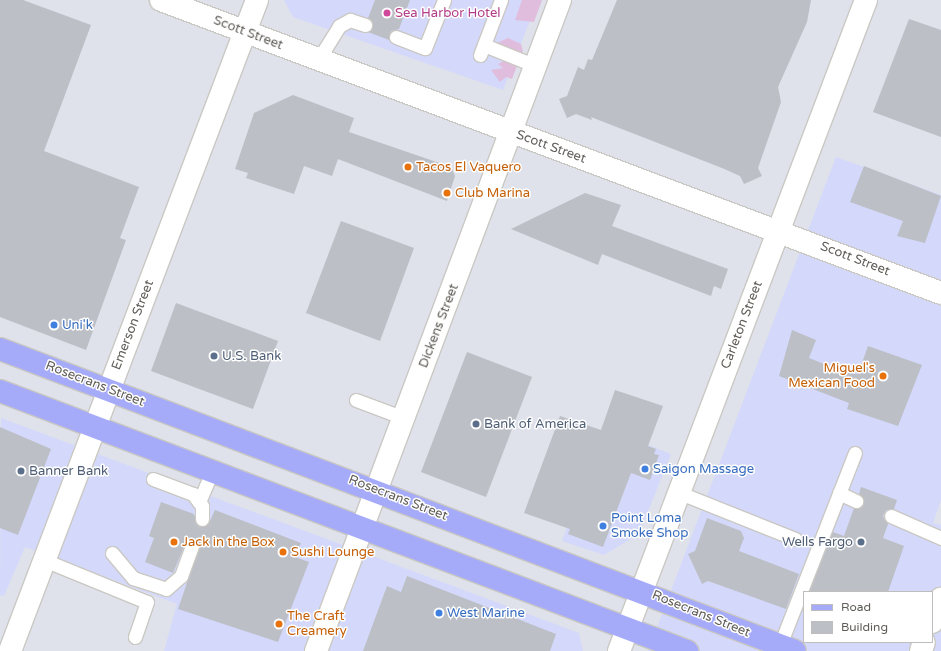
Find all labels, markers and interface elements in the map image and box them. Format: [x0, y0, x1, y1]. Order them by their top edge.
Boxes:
place label: Sea Harbor Hotel [395, 5, 501, 21]
marker: Sea Harbor Hotel [382, 8, 392, 18]
street label: Scott Street [211, 13, 285, 53]
street label: Scott Street [514, 127, 588, 167]
place label: Tacos El Vaquero [416, 159, 521, 175]
marker: Tacos El Vaquero [403, 162, 413, 172]
place label: Club Marina [455, 185, 530, 201]
marker: Club Marina [442, 188, 452, 198]
street label: Scott Street [818, 239, 892, 279]
street label: Emerson Street [109, 278, 157, 372]
street label: Carleton Street [718, 279, 766, 371]
street label: Dickens Street [416, 282, 462, 370]
place label: Uni'k [62, 317, 93, 333]
marker: Uni'k [49, 320, 59, 330]
place label: U.S. Bank [222, 348, 281, 364]
marker: U.S. Bank [209, 351, 219, 361]
street label: Rosecrans Street [43, 358, 147, 410]
place label: Miguel's Mexican Food [788, 361, 875, 392]
marker: Miguel's Mexican Food [878, 371, 888, 381]
place label: Bank of America [484, 416, 586, 432]
marker: Bank of America [471, 419, 481, 429]
place label: Saigon Massage [653, 461, 754, 477]
place label: Banner Bank [29, 463, 108, 479]
marker: Saigon Massage [640, 464, 650, 474]
marker: Banner Bank [16, 466, 26, 476]
street label: Rosecrans Street [346, 472, 450, 524]
place label: Point Loma Smoke Shop [611, 511, 688, 542]
marker: Point Loma Smoke Shop [598, 521, 608, 531]
place label: Jack in the Box [182, 534, 275, 550]
place label: Wells Fargo [782, 534, 853, 550]
marker: Jack in the Box [169, 537, 179, 547]
marker: Wells Fargo [856, 537, 866, 547]
place label: Sushi Lounge [291, 544, 374, 560]
marker: Sushi Lounge [278, 547, 288, 557]
street label: Rosecrans Street [650, 587, 752, 641]
legend [803, 591, 933, 643]
text: Road [841, 600, 871, 614]
place label: West Marine [447, 605, 525, 621]
marker: West Marine [434, 608, 444, 618]
place label: The Craft Creamery [287, 609, 347, 640]
marker: The Craft Creamery [274, 619, 284, 629]
text: Building [841, 620, 888, 634]

